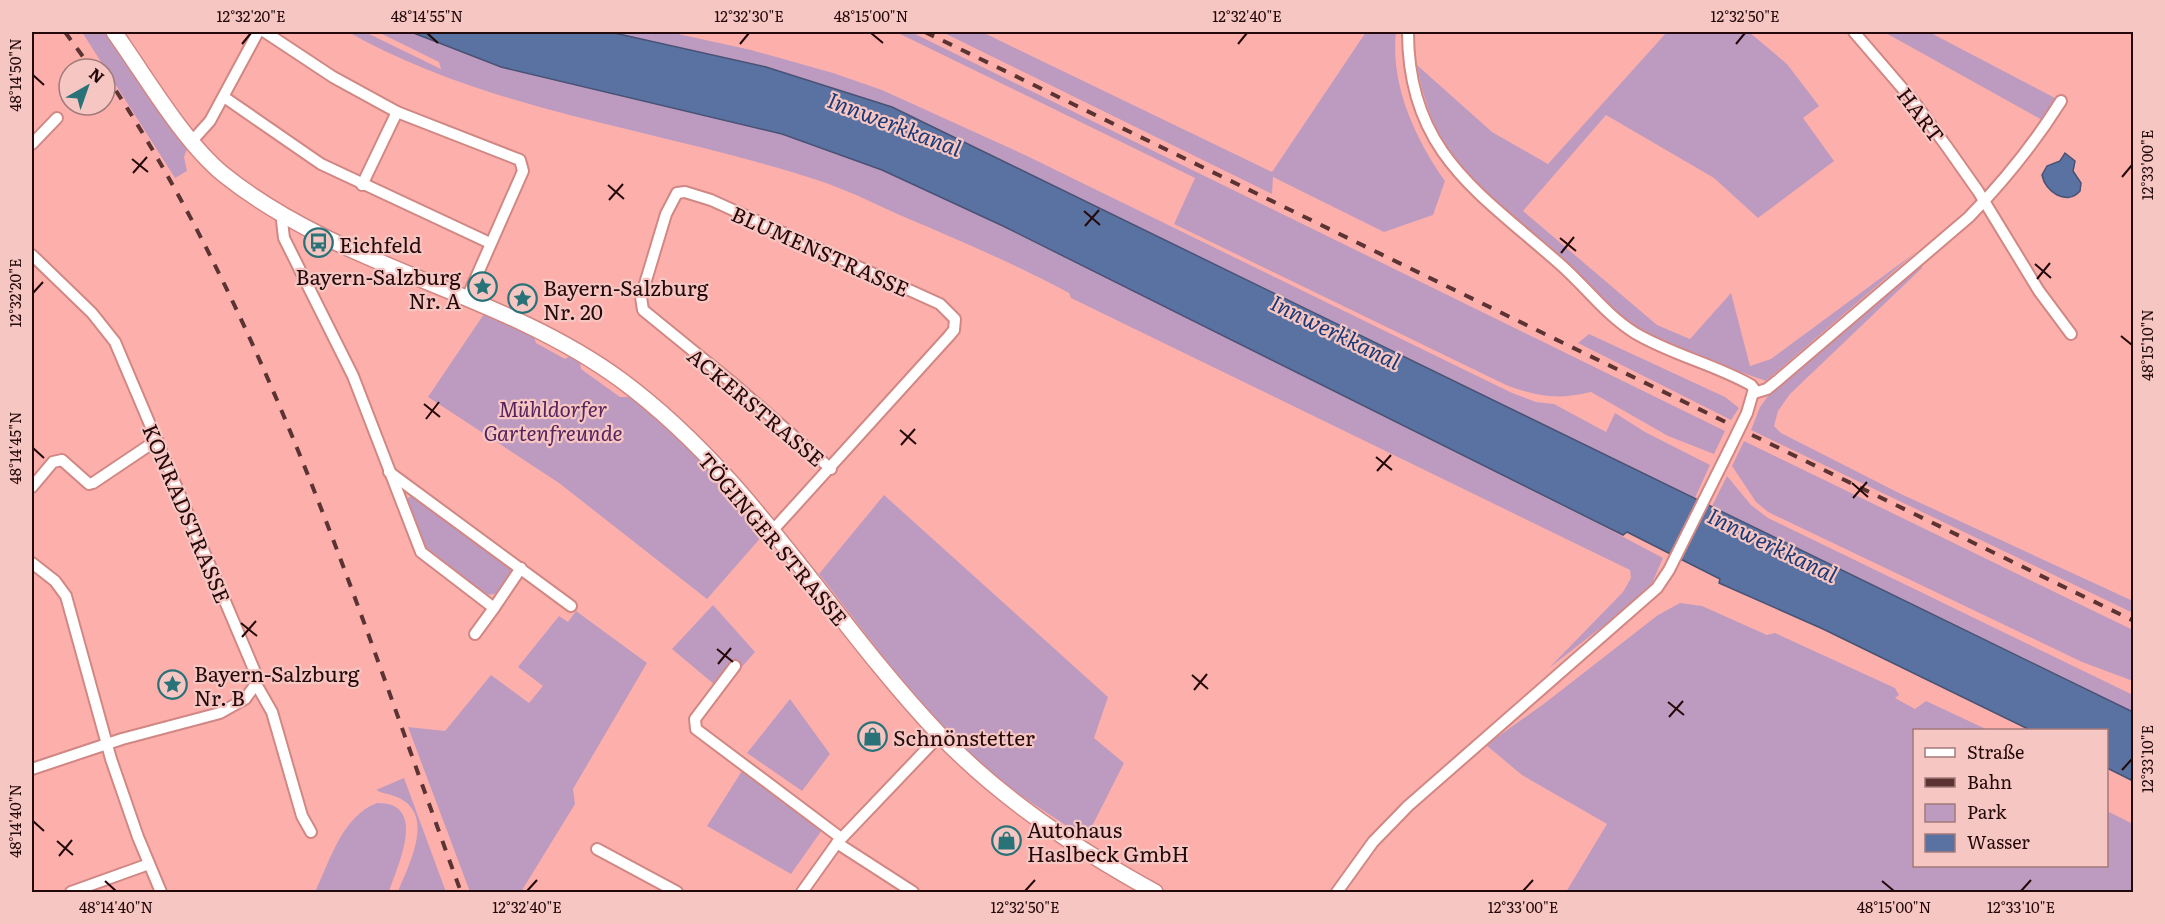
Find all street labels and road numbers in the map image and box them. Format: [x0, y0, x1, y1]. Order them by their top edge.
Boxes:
street label: HART [1891, 80, 1953, 148]
street label: BLUMENSTRASSE [727, 197, 915, 303]
street label: ACKERSTRASSE [682, 339, 832, 473]
street label: KONRADSTRASSE [136, 419, 240, 607]
street label: TÖGINGER STRASSE [692, 444, 856, 632]

